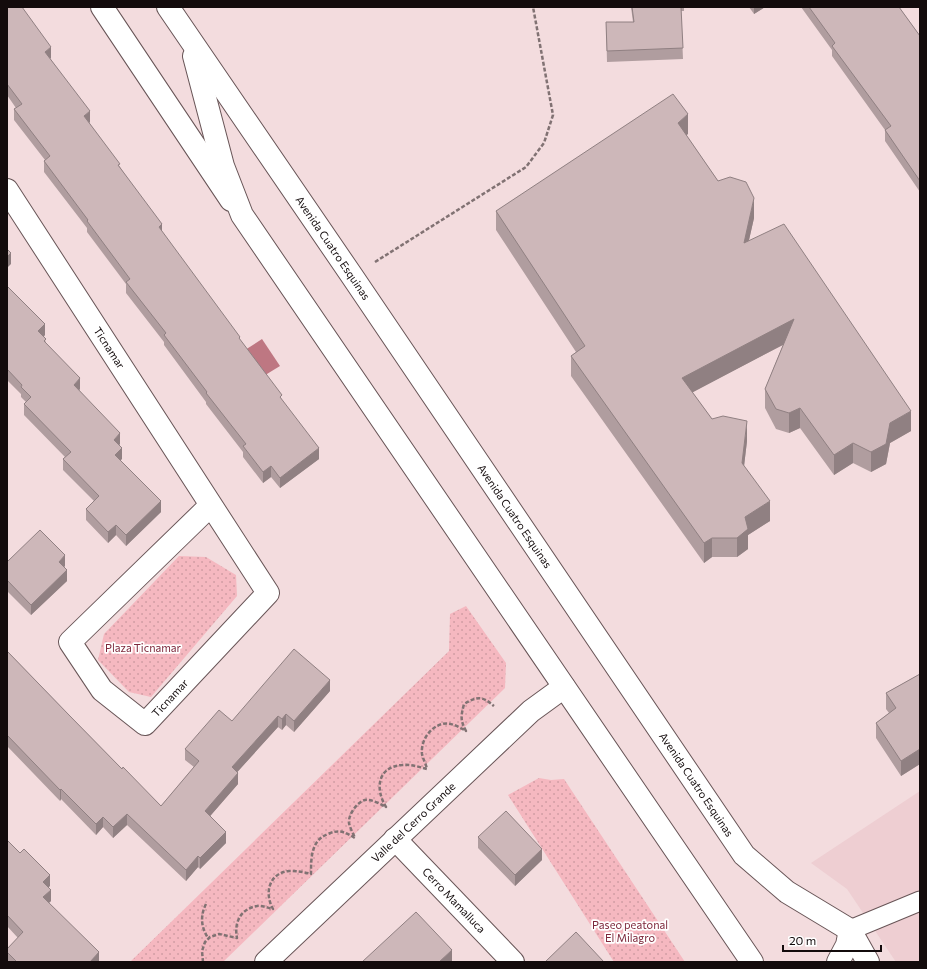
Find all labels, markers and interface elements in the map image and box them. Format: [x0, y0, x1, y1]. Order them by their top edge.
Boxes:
street label: Avenida Cuatro Esquinas [293, 193, 373, 302]
street label: Ticnamar [91, 324, 128, 371]
street label: Avenida Cuatro Esquinas [475, 461, 555, 570]
park label: Plaza Ticnamar [105, 641, 182, 654]
street label: Ticnamar [149, 676, 191, 719]
street label: Avenida Cuatro Esquinas [657, 730, 736, 839]
street label: Valle del Cerro Grande [368, 779, 458, 865]
street label: Cerro Mamalluca [420, 865, 488, 935]
park label: Paseo peatonal El Milagro [592, 918, 668, 944]
scale bar [783, 927, 881, 953]
text: 20 m [789, 933, 816, 947]

